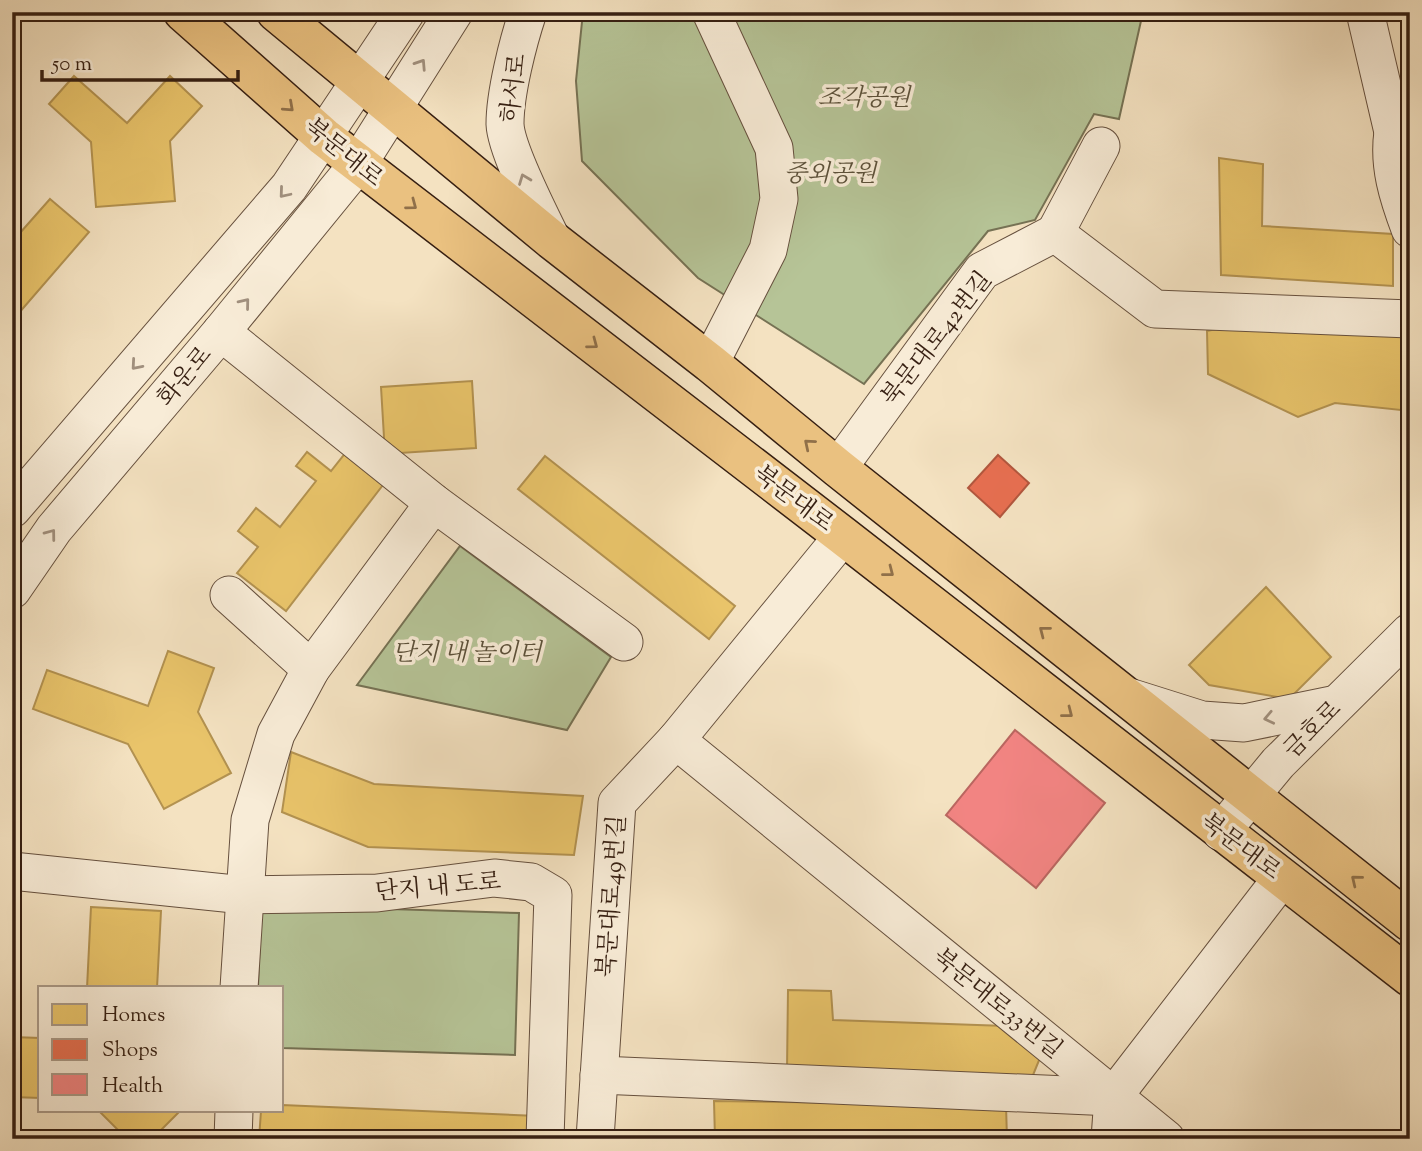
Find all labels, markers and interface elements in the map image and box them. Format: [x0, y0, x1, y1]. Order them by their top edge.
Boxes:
scale bar [42, 38, 238, 82]
text: 50 m [51, 50, 92, 80]
street label: 하서로 [494, 52, 536, 125]
one-way arrow [412, 59, 425, 72]
park label: 조각공원 [818, 82, 912, 116]
one-way arrow [281, 98, 294, 111]
street label: 북문대로 [296, 111, 389, 196]
park label: 중외공원 [784, 158, 878, 192]
one-way arrow [518, 173, 532, 185]
one-way arrow [280, 184, 292, 197]
one-way arrow [405, 197, 417, 210]
street label: 북문대로42번길 [874, 265, 1001, 414]
one-way arrow [236, 299, 249, 311]
one-way arrow [585, 335, 597, 348]
street label: 화운로 [150, 340, 221, 415]
one-way arrow [132, 357, 144, 370]
one-way arrow [804, 440, 817, 452]
street label: 북문대로 [746, 458, 840, 541]
one-way arrow [42, 529, 55, 541]
one-way arrow [882, 564, 894, 577]
one-way arrow [1039, 627, 1052, 640]
park label: 단지 내 놀이터 [392, 637, 543, 671]
street label: 금호로 [1277, 694, 1350, 767]
one-way arrow [1061, 704, 1073, 717]
one-way arrow [1263, 710, 1275, 725]
street label: 북문대로 [1193, 806, 1287, 889]
street label: 북문대로49번길 [590, 814, 636, 978]
street label: 단지 내 도로 [374, 866, 502, 910]
one-way arrow [1352, 875, 1364, 888]
street label: 북문대로33번길 [924, 941, 1069, 1068]
legend [38, 986, 284, 1112]
text: Homes [102, 1001, 165, 1031]
text: Shops [102, 1036, 158, 1066]
text: Health [102, 1072, 163, 1102]

